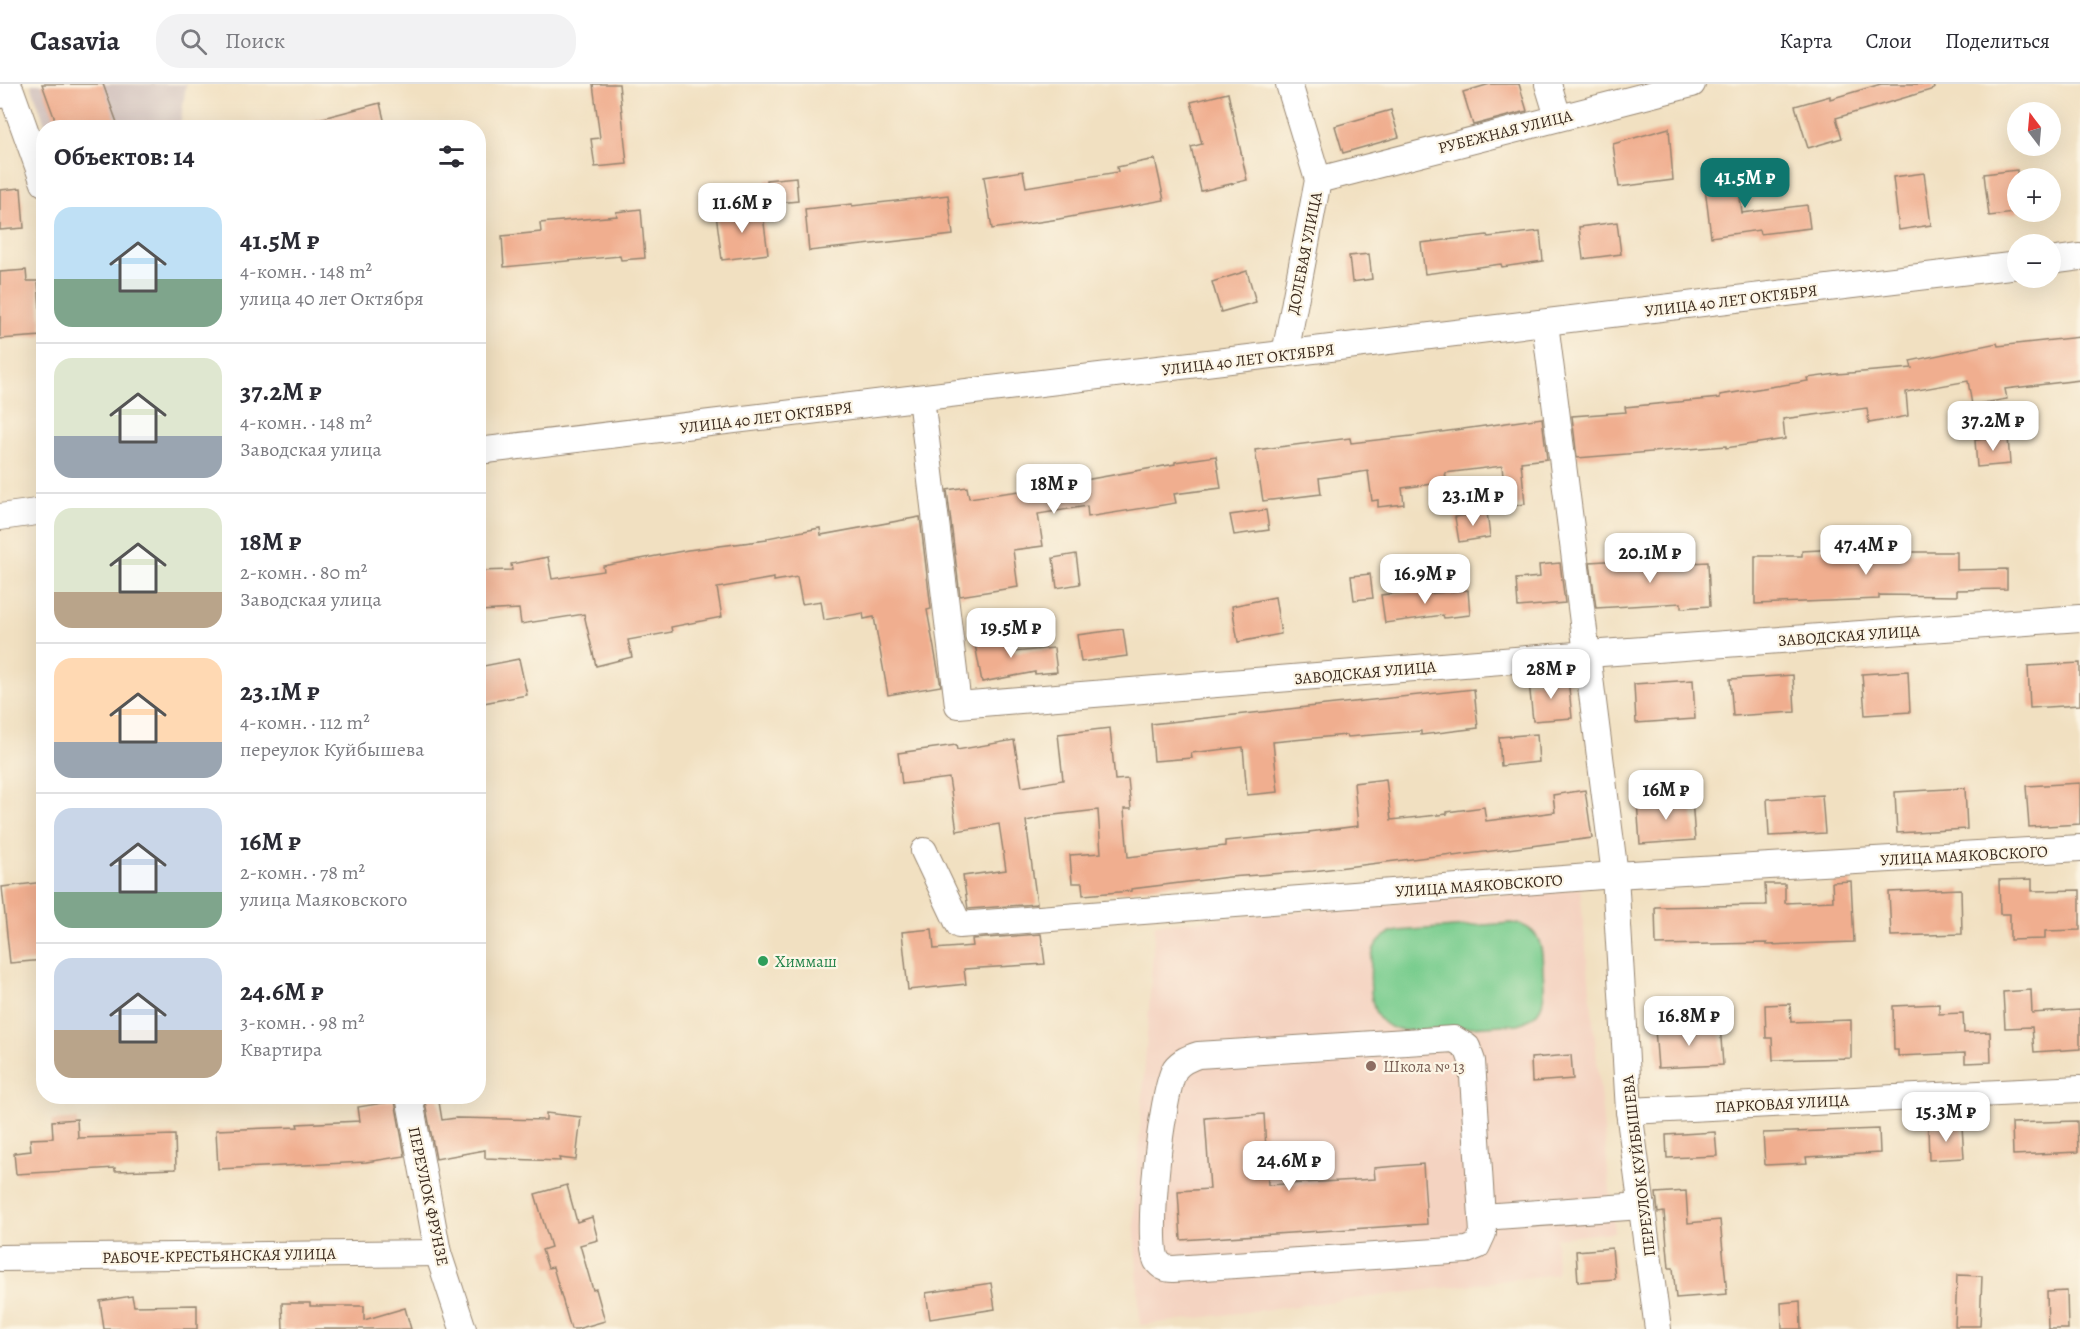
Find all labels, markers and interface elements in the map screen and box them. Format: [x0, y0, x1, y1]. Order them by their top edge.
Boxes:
search box [156, 14, 576, 68]
text: Casavia [30, 22, 120, 60]
icon: search [177, 25, 210, 58]
text: Поиск [225, 26, 285, 56]
text: Карта [1779, 27, 1832, 55]
text: Слои [1865, 27, 1912, 55]
text: Поделиться [1945, 27, 2050, 55]
north arrow [2007, 102, 2061, 156]
map controls [2007, 102, 2061, 288]
street label: РУБЕЖНАЯ УЛИЦА [1436, 104, 1575, 159]
text: Объектов: 14 [54, 139, 195, 174]
icon: filters [435, 140, 468, 173]
pin: 41.5M ₽ [1690, 158, 1800, 209]
text: 41.5M ₽ [1714, 164, 1776, 191]
button: + [2007, 168, 2061, 222]
pin: 11.6M ₽ [687, 183, 797, 234]
text: 11.6M ₽ [712, 189, 772, 216]
street label: ДОЛЕВАЯ УЛИЦА [1282, 189, 1328, 316]
text: 41.5M ₽ [240, 223, 319, 258]
icon: home [102, 231, 174, 303]
button: − [2007, 234, 2061, 288]
text: 4-комн. · 148 m² [240, 258, 372, 285]
street label: УЛИЦА 40 ЛЕТ ОКТЯБРЯ [1644, 279, 1819, 322]
text: улица 40 лет Октября [240, 285, 424, 312]
street label: УЛИЦА 40 ЛЕТ ОКТЯБРЯ [1161, 338, 1336, 381]
text: 37.2M ₽ [240, 374, 322, 409]
icon: home [102, 382, 174, 454]
street label: УЛИЦА 40 ЛЕТ ОКТЯБРЯ [679, 396, 854, 439]
pin: 37.2M ₽ [1938, 401, 2048, 452]
text: 37.2M ₽ [1962, 407, 2024, 434]
text: 4-комн. · 148 m² [240, 409, 372, 436]
text: Заводская улица [240, 436, 382, 463]
pin: 18M ₽ [1012, 464, 1096, 515]
text: 18M ₽ [1030, 470, 1078, 497]
pin: 23.1M ₽ [1418, 476, 1528, 527]
text: 23.1M ₽ [1442, 482, 1504, 509]
text: 18M ₽ [240, 524, 301, 559]
pin: 47.4M ₽ [1811, 525, 1921, 576]
text: 47.4M ₽ [1834, 531, 1898, 558]
icon: home [102, 532, 174, 604]
pin: 20.1M ₽ [1595, 533, 1705, 584]
text: 20.1M ₽ [1619, 539, 1681, 566]
pin: 16.9M ₽ [1370, 554, 1480, 605]
text: 2-комн. · 80 m² [240, 559, 367, 586]
text: 16.9M ₽ [1394, 560, 1456, 587]
text: Заводская улица [240, 586, 382, 613]
pin: 19.5M ₽ [956, 608, 1066, 659]
text: 19.5M ₽ [981, 614, 1041, 641]
street label: ЗАВОДСКАЯ УЛИЦА [1777, 620, 1921, 652]
pin: 28M ₽ [1509, 649, 1593, 700]
text: 28M ₽ [1526, 655, 1576, 682]
street label: ЗАВОДСКАЯ УЛИЦА [1293, 656, 1438, 690]
text: 23.1M ₽ [240, 674, 320, 709]
icon: home [102, 682, 174, 754]
text: 4-комн. · 112 m² [240, 709, 370, 736]
text: переулок Куйбышева [240, 736, 425, 763]
pin: 16M ₽ [1624, 770, 1708, 821]
text: 16M ₽ [1643, 776, 1689, 803]
text: 16M ₽ [240, 824, 301, 859]
icon: home [102, 832, 174, 904]
street label: УЛИЦА МАЯКОВСКОГО [1880, 841, 2048, 871]
text: 2-комн. · 78 m² [240, 859, 365, 886]
street label: УЛИЦА МАЯКОВСКОГО [1395, 869, 1563, 903]
text: улица Маяковского [240, 886, 407, 913]
place label: Химмаш [775, 951, 837, 973]
marker: Химмаш [756, 954, 770, 968]
text: 24.6M ₽ [240, 974, 324, 1009]
icon: home [102, 982, 174, 1054]
pin: 16.8M ₽ [1634, 996, 1744, 1047]
text: 16.8M ₽ [1658, 1002, 1720, 1029]
text: 3-комн. · 98 m² [240, 1009, 365, 1036]
text: Квартира [240, 1036, 322, 1063]
place label: Школа № 13 [1383, 1056, 1465, 1078]
marker: Школа № 13 [1364, 1059, 1378, 1073]
street label: ПЕРЕУЛОК КУЙБЫШЕВА [1617, 1073, 1661, 1258]
street label: ПАРКОВАЯ УЛИЦА [1715, 1089, 1850, 1118]
pin: 15.3M ₽ [1891, 1092, 2001, 1143]
text: 15.3M ₽ [1916, 1098, 1976, 1125]
street label: ПЕРЕУЛОК ФРУНЗЕ [403, 1125, 454, 1268]
pin: 24.6M ₽ [1234, 1141, 1344, 1192]
text: 24.6M ₽ [1257, 1147, 1321, 1174]
street label: РАБОЧЕ-КРЕСТЬЯНСКАЯ УЛИЦА [102, 1243, 337, 1269]

